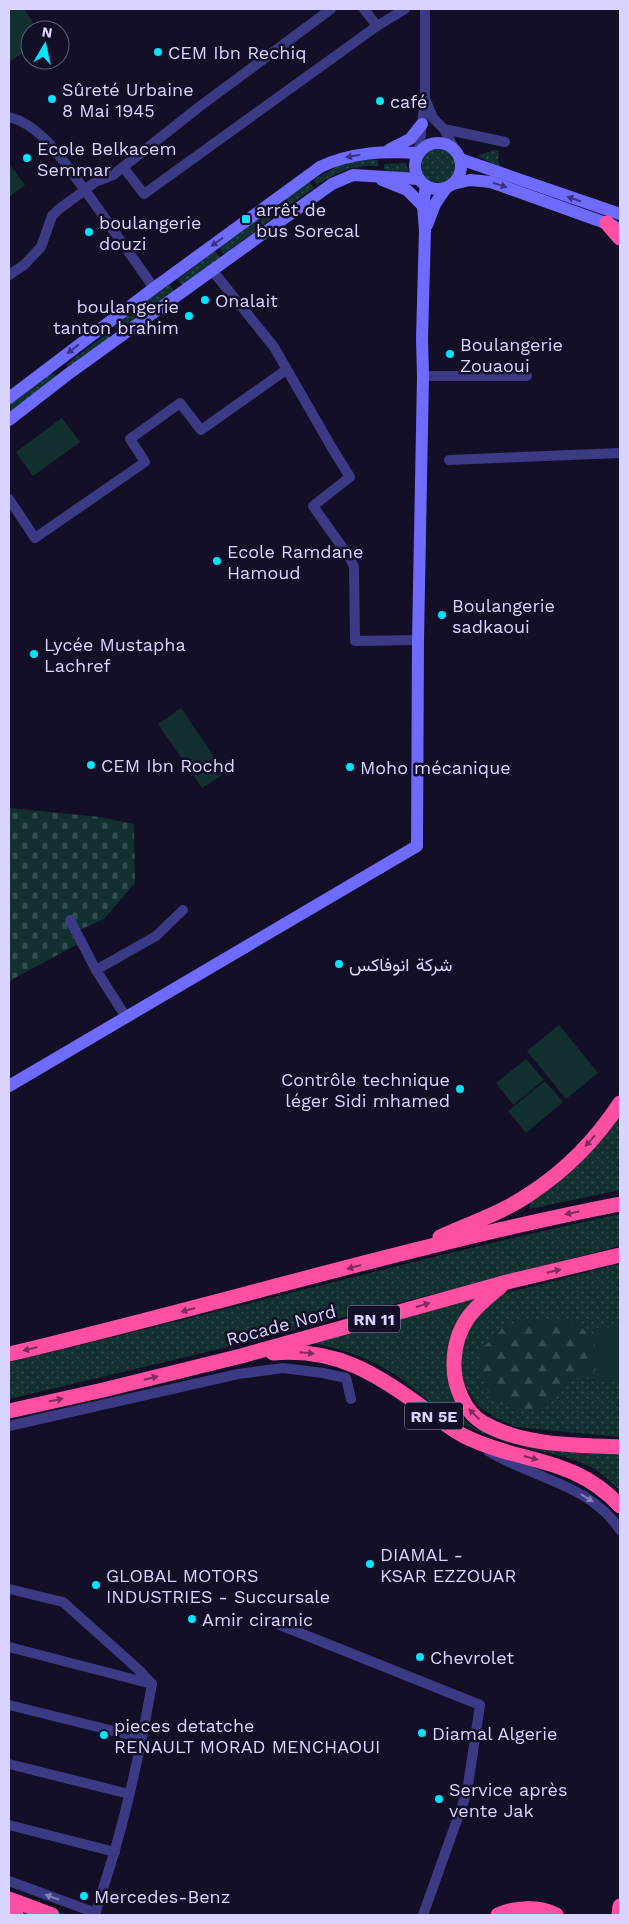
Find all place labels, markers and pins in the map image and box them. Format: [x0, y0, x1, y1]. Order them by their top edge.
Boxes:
place label: CEM Ibn Rechiq [168, 42, 307, 63]
marker: CEM Ibn Rechiq [152, 46, 164, 58]
place label: Sûreté Urbaine 8 Mai 1945 [62, 79, 194, 121]
place label: café [390, 91, 427, 112]
marker: Sûreté Urbaine 8 Mai 1945 [46, 93, 58, 105]
marker: café [374, 95, 386, 107]
place label: Ecole Belkacem Semmar [37, 138, 177, 180]
marker: Ecole Belkacem Semmar [21, 152, 33, 164]
place label: arrêt de bus Sorecal [256, 199, 360, 241]
place label: boulangerie douzi [99, 212, 202, 254]
marker: arrêt de bus Sorecal [240, 213, 252, 225]
marker: boulangerie douzi [83, 226, 95, 238]
place label: Onalait [215, 290, 278, 311]
marker: Onalait [199, 294, 211, 306]
place label: boulangerie tanton brahim [53, 296, 179, 338]
marker: boulangerie tanton brahim [183, 310, 195, 322]
place label: Boulangerie Zouaoui [460, 334, 563, 376]
marker: Boulangerie Zouaoui [444, 348, 456, 360]
place label: Ecole Ramdane Hamoud [227, 541, 363, 583]
marker: Ecole Ramdane Hamoud [211, 555, 223, 567]
place label: Boulangerie sadkaoui [452, 595, 555, 637]
marker: Boulangerie sadkaoui [436, 609, 448, 621]
place label: Lycée Mustapha Lachref [44, 634, 186, 676]
marker: Lycée Mustapha Lachref [28, 648, 40, 660]
place label: CEM Ibn Rochd [101, 755, 235, 776]
place label: Moho mécanique [360, 757, 511, 778]
marker: CEM Ibn Rochd [85, 759, 97, 771]
marker: Moho mécanique [344, 761, 356, 773]
place label: شركة انوفاكس [349, 954, 452, 976]
marker: شركة انوفاكس [333, 958, 345, 970]
place label: Contrôle technique léger Sidi mhamed [281, 1069, 450, 1111]
marker: Contrôle technique léger Sidi mhamed [454, 1083, 466, 1095]
place label: DIAMAL - KSAR EZZOUAR [380, 1544, 516, 1586]
marker: DIAMAL - KSAR EZZOUAR [364, 1558, 376, 1570]
place label: GLOBAL MOTORS INDUSTRIES - Succursale [106, 1565, 330, 1607]
marker: GLOBAL MOTORS INDUSTRIES - Succursale [90, 1579, 102, 1591]
place label: Amir ciramic [202, 1609, 313, 1630]
marker: Amir ciramic [186, 1613, 198, 1625]
place label: Chevrolet [430, 1647, 514, 1668]
marker: Chevrolet [414, 1651, 426, 1663]
place label: pieces detatche RENAULT MORAD MENCHAOUI [114, 1715, 380, 1757]
place label: Diamal Algerie [432, 1723, 557, 1744]
marker: Diamal Algerie [416, 1727, 428, 1739]
marker: pieces detatche RENAULT MORAD MENCHAOUI [98, 1729, 110, 1741]
place label: Service après vente Jak [449, 1779, 567, 1821]
marker: Service après vente Jak [433, 1793, 445, 1805]
place label: Mercedes-Benz [94, 1886, 230, 1907]
marker: Mercedes-Benz [78, 1890, 90, 1902]

